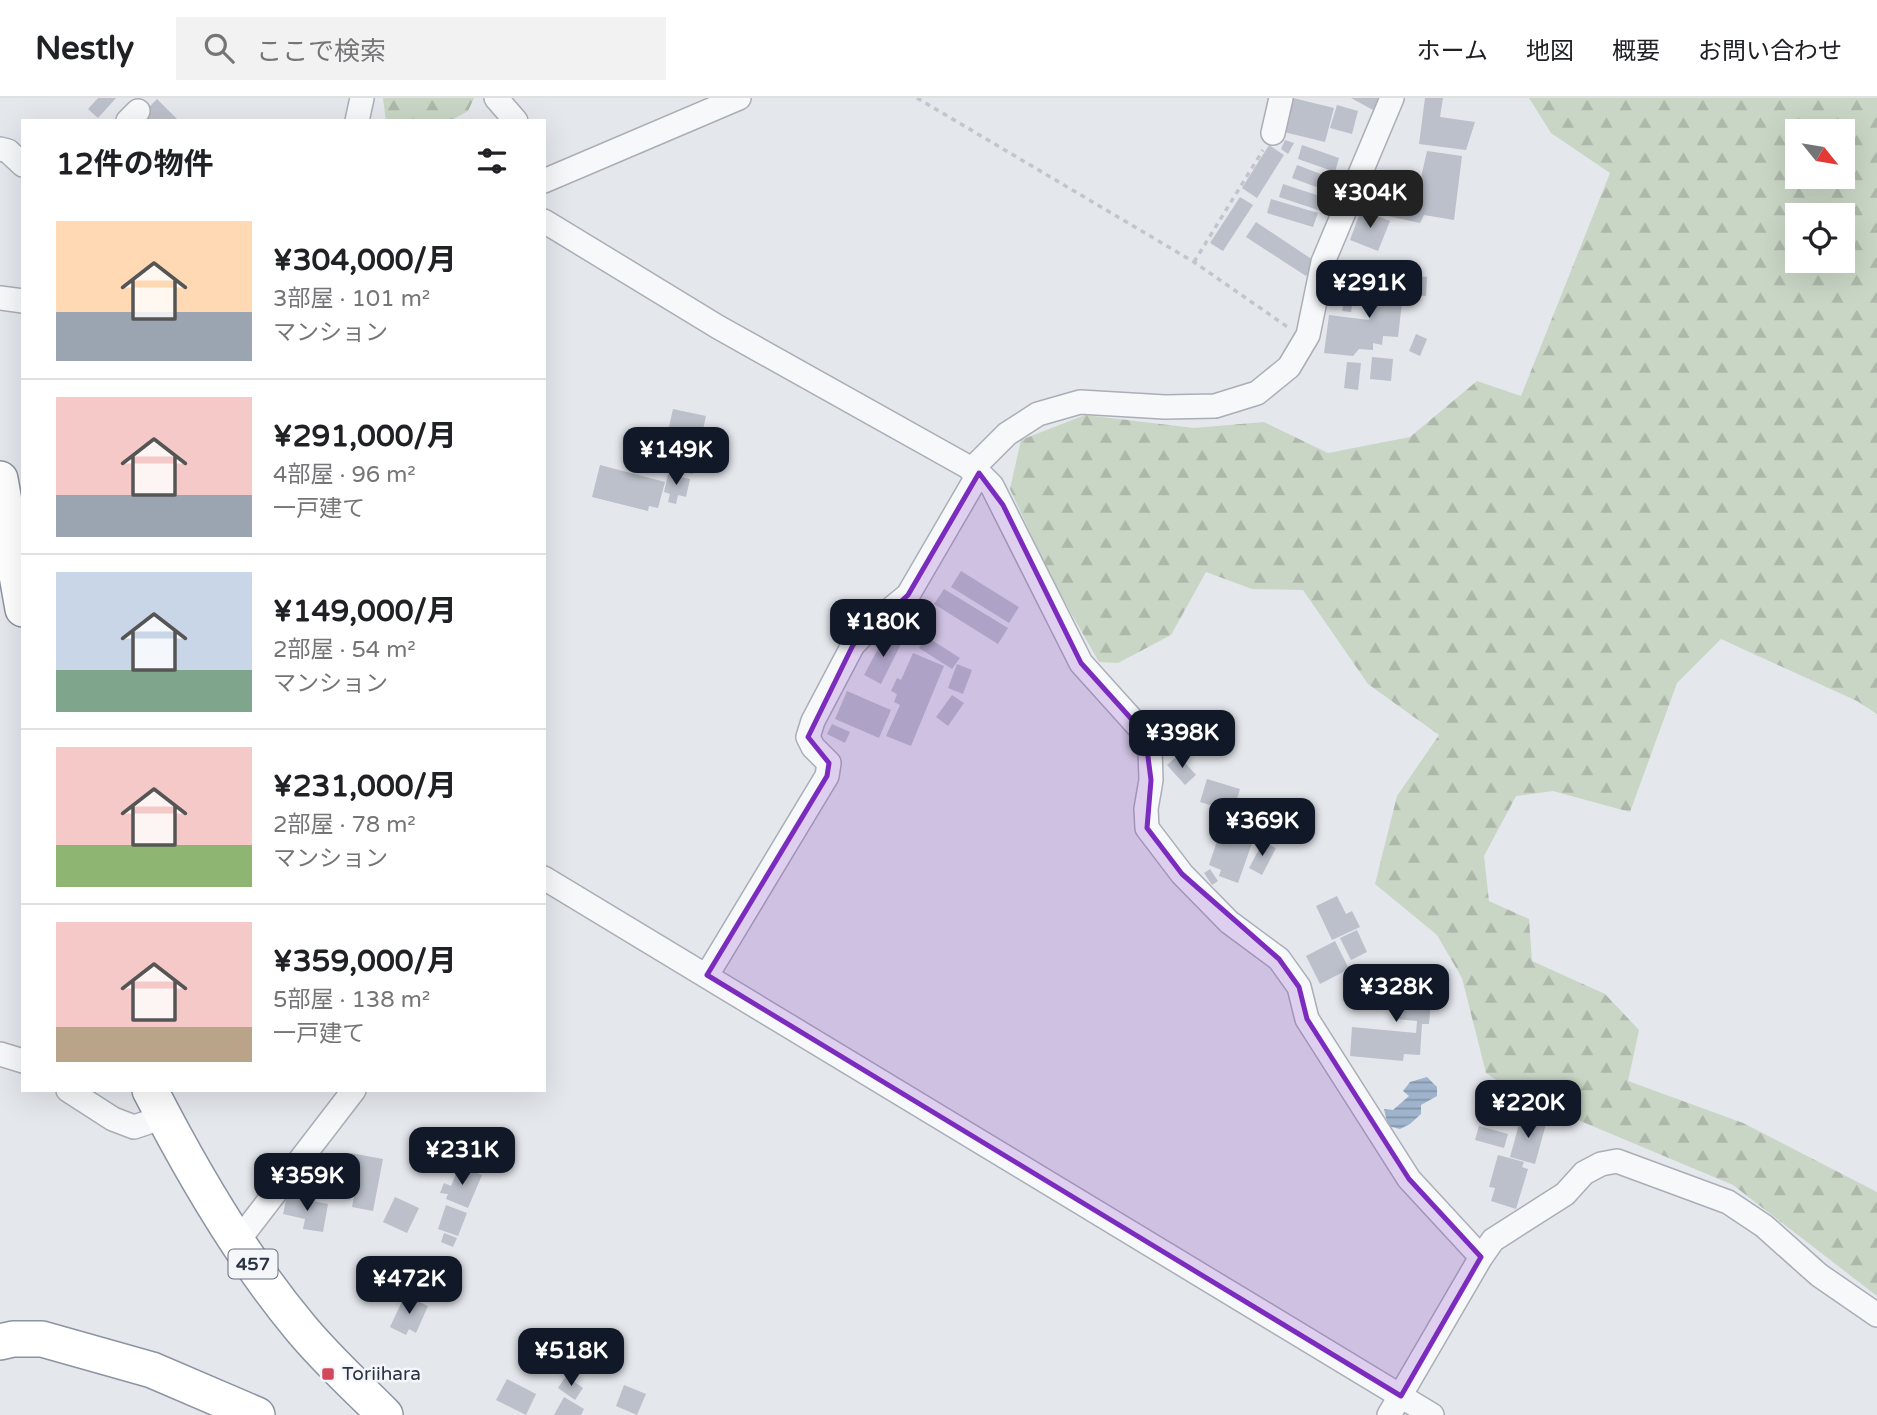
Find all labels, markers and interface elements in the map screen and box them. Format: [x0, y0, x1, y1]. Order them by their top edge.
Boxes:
search box [176, 17, 666, 80]
text: Nestly [35, 29, 134, 68]
icon: search [200, 29, 238, 67]
text: ここで検索 [256, 36, 386, 67]
text: ホーム [1417, 37, 1488, 66]
text: 地図 [1526, 37, 1574, 66]
text: 概要 [1612, 37, 1660, 66]
text: お問い合わせ [1698, 37, 1842, 66]
north arrow [1785, 119, 1855, 189]
map controls [1785, 119, 1855, 273]
icon: filters [473, 142, 511, 180]
text: 12件の物件 [56, 146, 214, 183]
pin: ¥304K [1321, 170, 1419, 230]
text: ¥304K [1333, 179, 1407, 207]
button: locate [1785, 203, 1855, 273]
text: ¥304,000/月 [273, 242, 457, 279]
icon: home [112, 249, 196, 333]
pin: ¥291K [1320, 260, 1418, 320]
text: ¥291K [1332, 269, 1406, 297]
text: 3部屋 · 101 m² [273, 285, 430, 313]
text: マンション [273, 319, 388, 347]
text: ¥291,000/月 [273, 418, 457, 455]
icon: home [112, 425, 196, 509]
pin: ¥149K [627, 428, 725, 487]
text: ¥149K [639, 436, 713, 464]
text: 4部屋 · 96 m² [273, 461, 416, 489]
text: 一戸建て [273, 495, 365, 523]
text: ¥149,000/月 [273, 593, 457, 630]
icon: home [112, 600, 196, 684]
pin: ¥180K [834, 600, 932, 659]
text: ¥180K [846, 608, 920, 636]
text: 2部屋 · 54 m² [273, 636, 416, 664]
text: マンション [273, 670, 388, 698]
pin: ¥398K [1133, 710, 1231, 770]
text: ¥398K [1145, 719, 1219, 747]
text: ¥231,000/月 [273, 768, 457, 805]
icon: home [112, 775, 196, 859]
pin: ¥369K [1213, 798, 1311, 858]
text: ¥369K [1225, 807, 1299, 835]
text: 2部屋 · 78 m² [273, 811, 416, 839]
text: マンション [273, 845, 388, 873]
text: ¥359,000/月 [273, 943, 457, 980]
icon: home [112, 950, 196, 1034]
pin: ¥328K [1347, 964, 1445, 1024]
text: ¥328K [1359, 973, 1433, 1001]
text: 5部屋 · 138 m² [273, 986, 430, 1014]
text: 一戸建て [273, 1020, 365, 1048]
pin: ¥220K [1479, 1080, 1577, 1140]
text: ¥220K [1491, 1089, 1565, 1117]
pin: ¥231K [413, 1128, 511, 1187]
text: ¥231K [425, 1136, 499, 1164]
pin: ¥359K [258, 1154, 356, 1213]
text: ¥359K [270, 1162, 344, 1190]
road number: 457 [229, 1250, 278, 1279]
pin: ¥472K [360, 1256, 458, 1316]
text: ¥472K [372, 1265, 446, 1293]
pin: ¥518K [522, 1328, 620, 1388]
text: ¥518K [534, 1337, 608, 1365]
place label: Toriihara [342, 1363, 421, 1385]
marker: Toriihara [320, 1366, 336, 1382]

